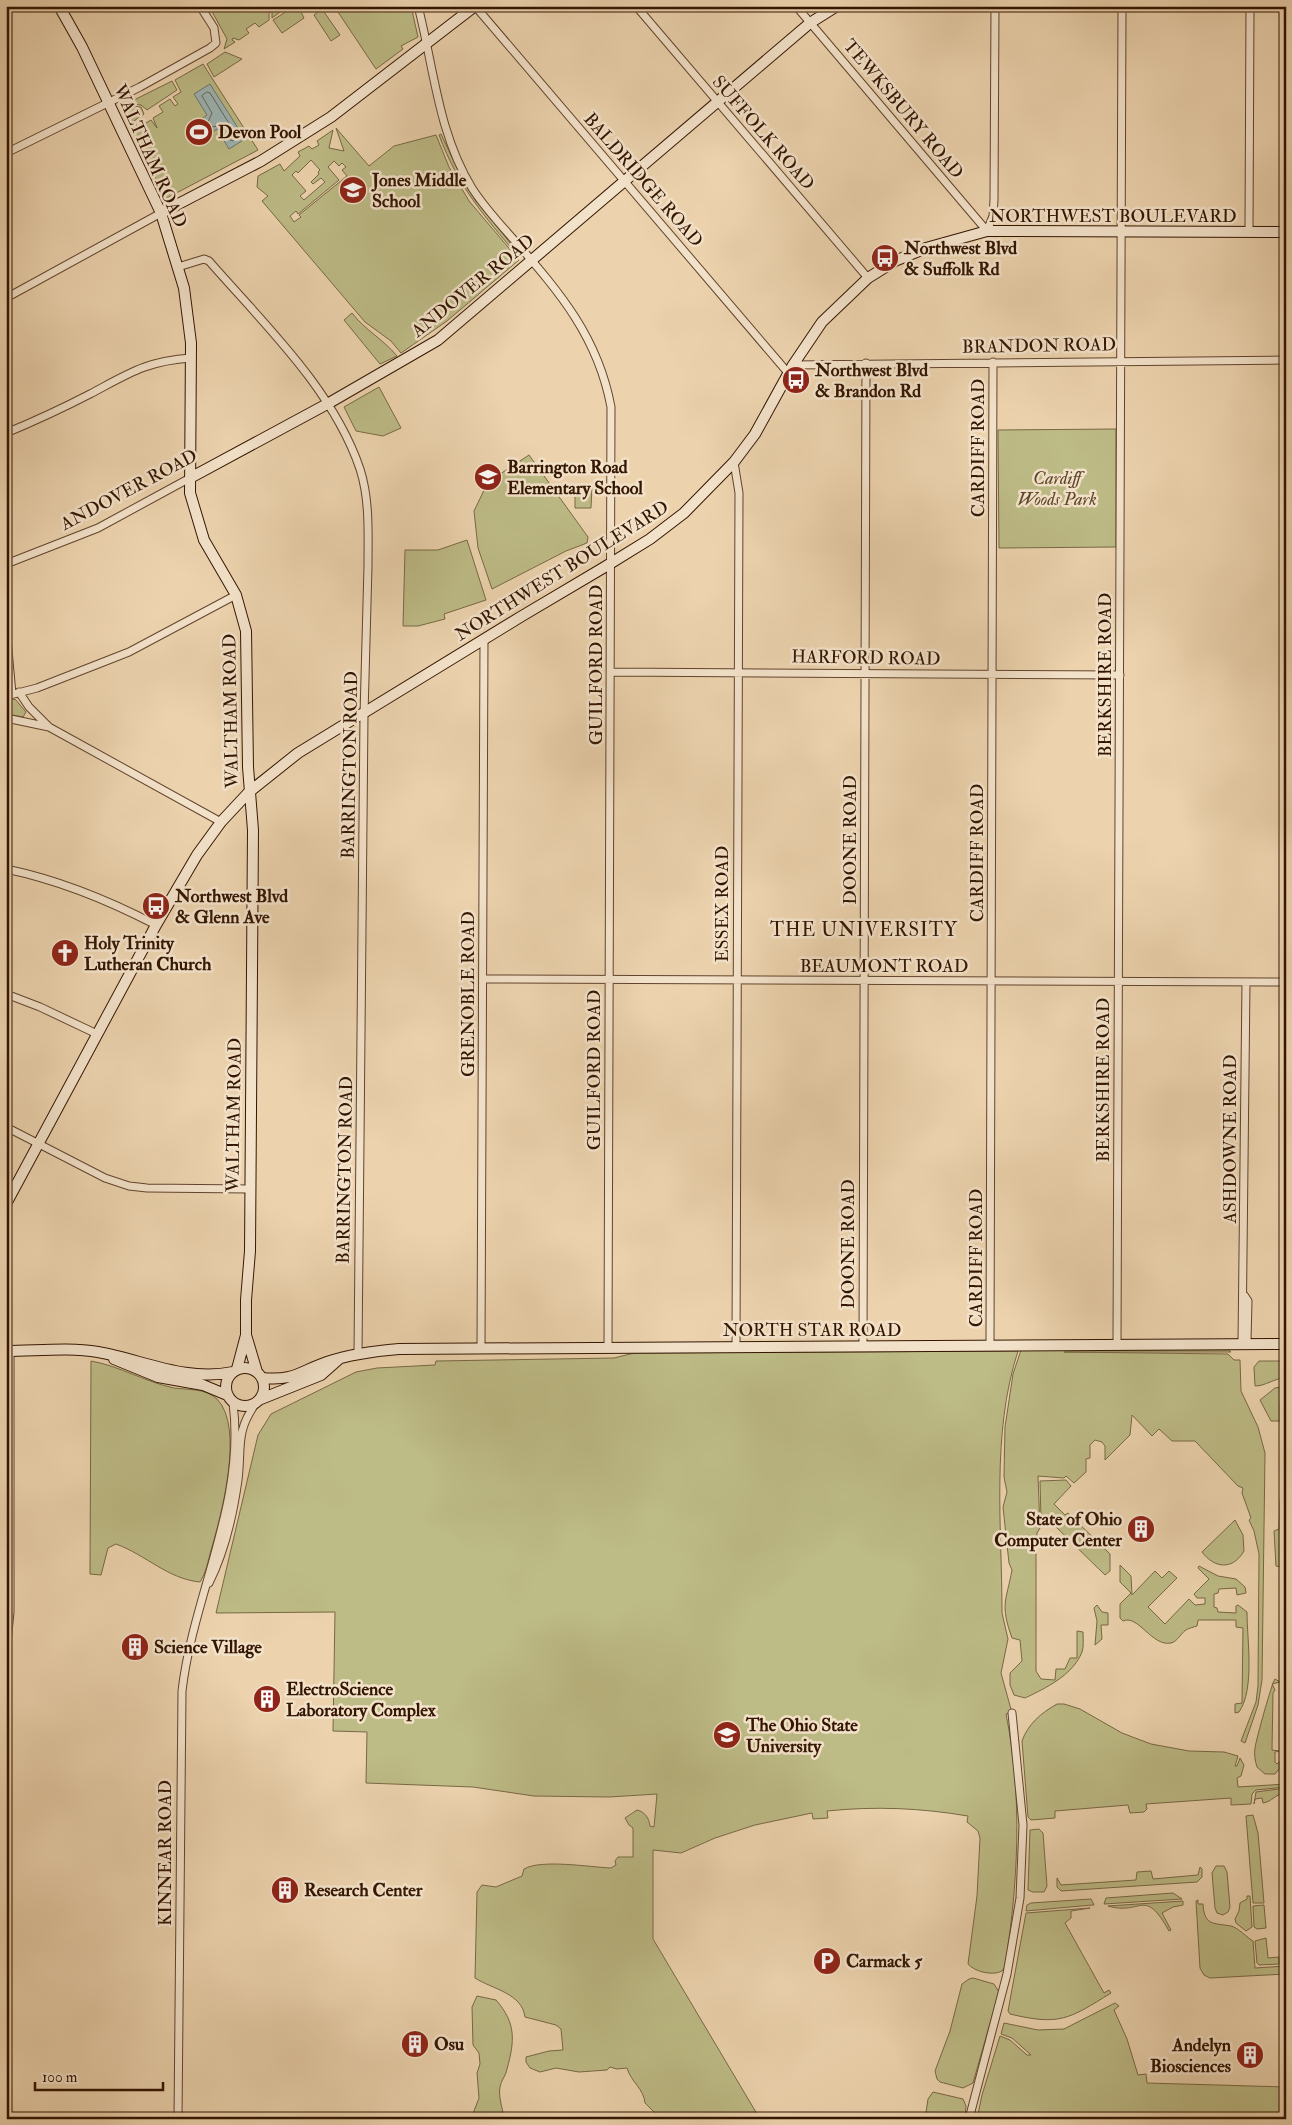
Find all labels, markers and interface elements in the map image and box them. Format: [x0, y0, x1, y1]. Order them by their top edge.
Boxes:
street label: TEWKSBURY ROAD [838, 34, 968, 184]
street label: SUFFOLK ROAD [707, 71, 819, 195]
street label: WALTHAM ROAD [108, 80, 192, 231]
street label: BALDRIDGE ROAD [578, 108, 708, 252]
sports icon: Devon Pool [184, 117, 214, 147]
place label: Devon Pool [218, 121, 302, 144]
place label: Jones Middle School [371, 169, 467, 213]
school or university icon: Jones Middle School [338, 175, 368, 205]
street label: NORTHWEST BOULEVARD [989, 205, 1237, 228]
street label: ANDOVER ROAD [406, 229, 539, 343]
place label: Northwest Blvd & Suffolk Rd [903, 237, 1017, 281]
bus stop icon: Northwest Blvd & Suffolk Rd [870, 243, 900, 273]
street label: BRANDON ROAD [962, 333, 1116, 359]
place label: Northwest Blvd & Brandon Rd [814, 359, 928, 403]
bus stop icon: Northwest Blvd & Brandon Rd [781, 365, 811, 395]
street label: CARDIFF ROAD [967, 379, 990, 517]
street label: ANDOVER ROAD [56, 444, 201, 536]
place label: Barrington Road Elementary School [507, 456, 643, 500]
school or university icon: Barrington Road Elementary School [473, 462, 503, 492]
park label: Cardiff Woods Park [1017, 467, 1097, 511]
street label: NORTHWEST BOULEVARD [451, 496, 673, 646]
street label: GUILFORD ROAD [585, 585, 608, 745]
street label: BERKSHIRE ROAD [1094, 593, 1117, 757]
street label: WALTHAM ROAD [218, 634, 244, 789]
street label: HARFORD ROAD [791, 645, 941, 671]
street label: BARRINGTON ROAD [337, 671, 363, 859]
street label: DOONE ROAD [839, 775, 862, 905]
street label: CARDIFF ROAD [966, 784, 989, 922]
street label: ESSEX ROAD [711, 846, 734, 962]
place label: Northwest Blvd & Glenn Ave [174, 885, 288, 929]
bus stop icon: Northwest Blvd & Glenn Ave [141, 891, 171, 921]
street label: GRENOBLE ROAD [457, 911, 480, 1077]
district label: THE UNIVERSITY [770, 918, 958, 942]
place label: Holy Trinity Lutheran Church [84, 932, 212, 976]
church icon: Holy Trinity Lutheran Church [50, 938, 80, 968]
street label: BEAUMONT ROAD [800, 955, 968, 978]
street label: GUILFORD ROAD [583, 990, 606, 1150]
street label: BERKSHIRE ROAD [1092, 998, 1115, 1162]
street label: WALTHAM ROAD [221, 1038, 247, 1193]
street label: ASHDOWNE ROAD [1219, 1054, 1242, 1225]
street label: BARRINGTON ROAD [332, 1076, 358, 1264]
street label: DOONE ROAD [837, 1179, 860, 1309]
street label: CARDIFF ROAD [965, 1189, 988, 1327]
street label: NORTH STAR ROAD [723, 1319, 901, 1342]
place label: State of Ohio Computer Center [994, 1508, 1122, 1552]
building icon: State of Ohio Computer Center [1126, 1514, 1156, 1544]
building icon: Science Village [120, 1632, 150, 1662]
place label: Science Village [154, 1636, 262, 1659]
place label: ElectroScience Laboratory Complex [286, 1678, 437, 1722]
building icon: ElectroScience Laboratory Complex [252, 1684, 282, 1714]
place label: The Ohio State University [745, 1714, 858, 1758]
school or university icon: The Ohio State University [712, 1720, 742, 1750]
street label: KINNEAR ROAD [154, 1780, 177, 1926]
building icon: Research Center [270, 1875, 300, 1905]
place label: Research Center [304, 1879, 423, 1902]
parking icon: Carmack 5 [812, 1946, 842, 1976]
place label: Carmack 5 [846, 1950, 923, 1973]
building icon: Osu [400, 2029, 430, 2059]
place label: Osu [434, 2033, 465, 2056]
place label: Andelyn Biosciences [1150, 2034, 1232, 2078]
building icon: Andelyn Biosciences [1235, 2040, 1265, 2070]
scale bar [35, 2060, 162, 2092]
text: 100 m [42, 2068, 78, 2087]

